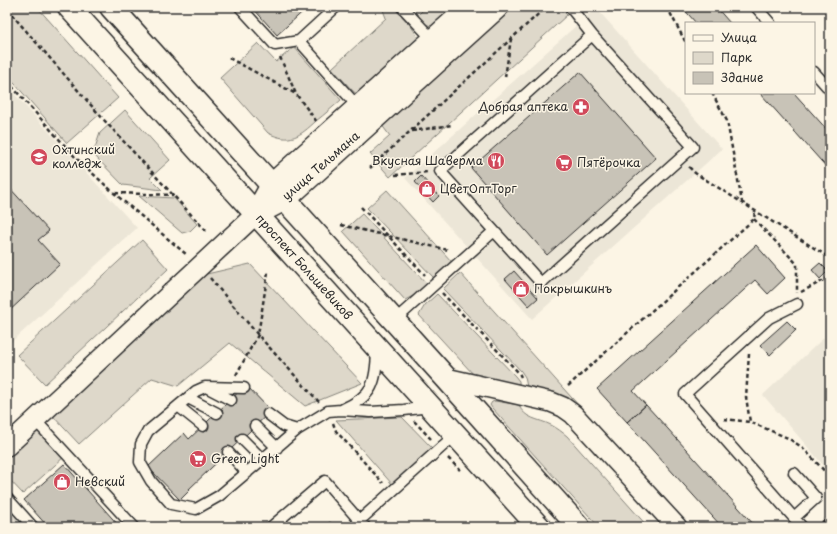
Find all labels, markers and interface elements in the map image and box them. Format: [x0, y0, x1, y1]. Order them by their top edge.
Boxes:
legend [685, 22, 815, 94]
text: Улица [721, 28, 757, 46]
text: Парк [721, 48, 753, 66]
text: Здание [721, 68, 763, 86]
place label: Добрая аптека [478, 97, 569, 115]
pharmacy icon: Добрая аптека [571, 97, 591, 117]
street label: улица Тельмана [278, 126, 363, 204]
place label: Охтинский колледж [52, 140, 115, 172]
school or university icon: Охтинский колледж [29, 147, 49, 167]
place label: Вкусная Шаверма [372, 151, 484, 169]
restaurant icon: Вкусная Шаверма [486, 151, 506, 171]
supermarket icon: Пятёрочка [554, 153, 574, 173]
place label: Пятёрочка [577, 153, 641, 171]
shop icon: ЦветОптТорг [417, 179, 437, 199]
place label: ЦветОптТорг [440, 179, 517, 197]
street label: проспект Большевиков [252, 209, 357, 323]
shop icon: Покрышкинъ [511, 279, 531, 299]
place label: Покрышкинъ [534, 279, 612, 297]
supermarket icon: Green Light [188, 449, 208, 469]
place label: Green Light [211, 449, 280, 467]
shop icon: Невский [52, 472, 72, 492]
place label: Невский [75, 472, 125, 490]

